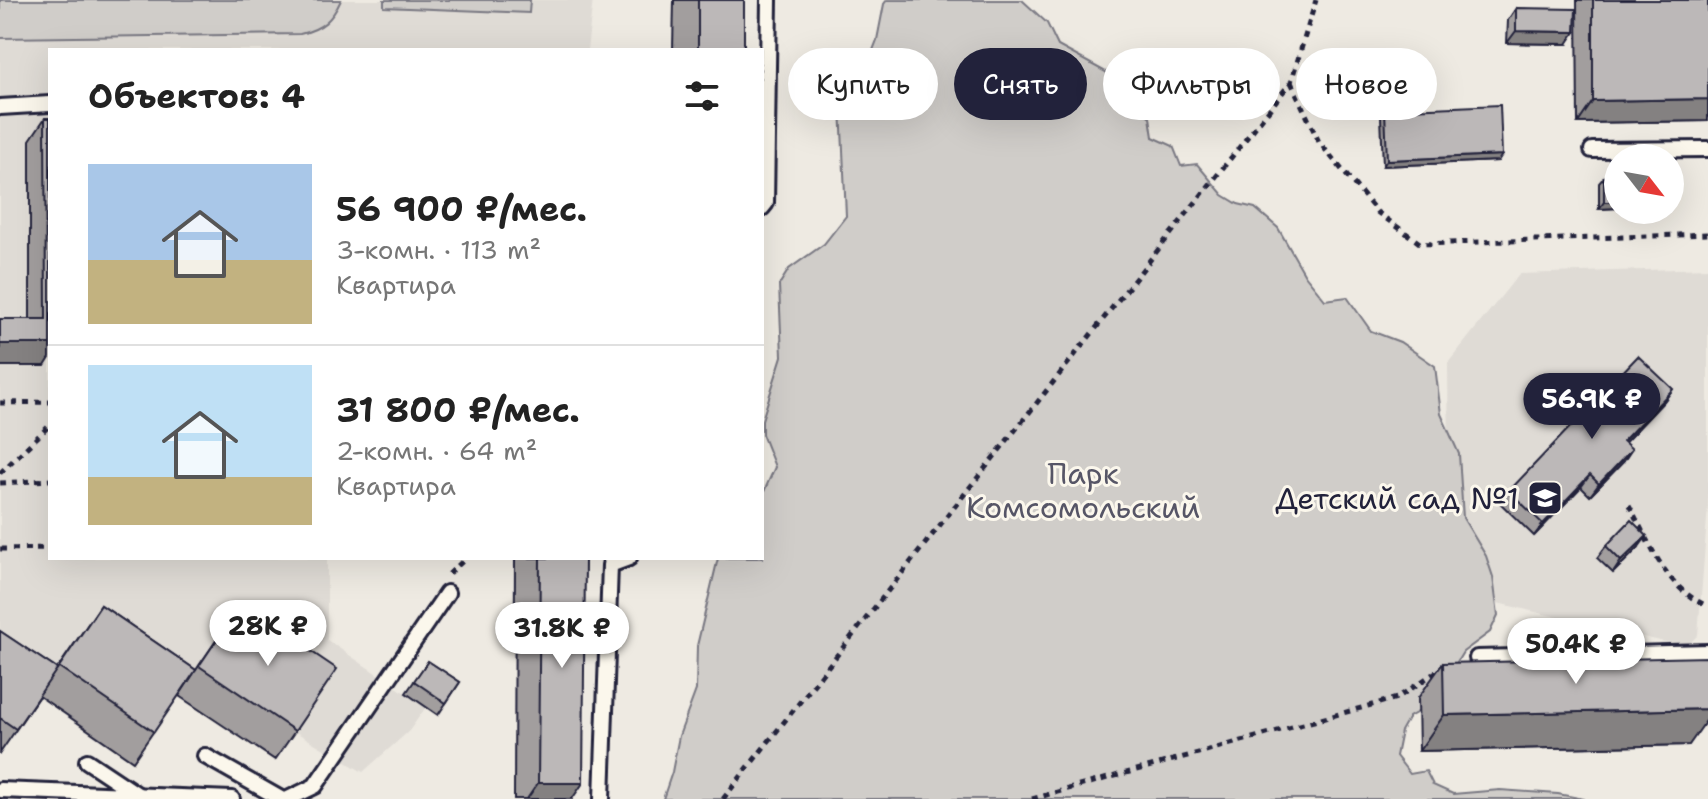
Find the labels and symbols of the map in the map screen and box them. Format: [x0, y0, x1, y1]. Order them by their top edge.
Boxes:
north arrow [1604, 144, 1684, 224]
pin: 56.9K ₽ [1518, 373, 1666, 441]
park label: Парк Комсомольский [966, 453, 1200, 528]
place label: Детский сад №1 [1275, 478, 1519, 519]
school or university icon: Детский сад №1 [1526, 479, 1564, 517]
pin: 28K ₽ [212, 600, 324, 668]
pin: 31.8K ₽ [488, 602, 636, 670]
pin: 50.4K ₽ [1502, 618, 1650, 686]

